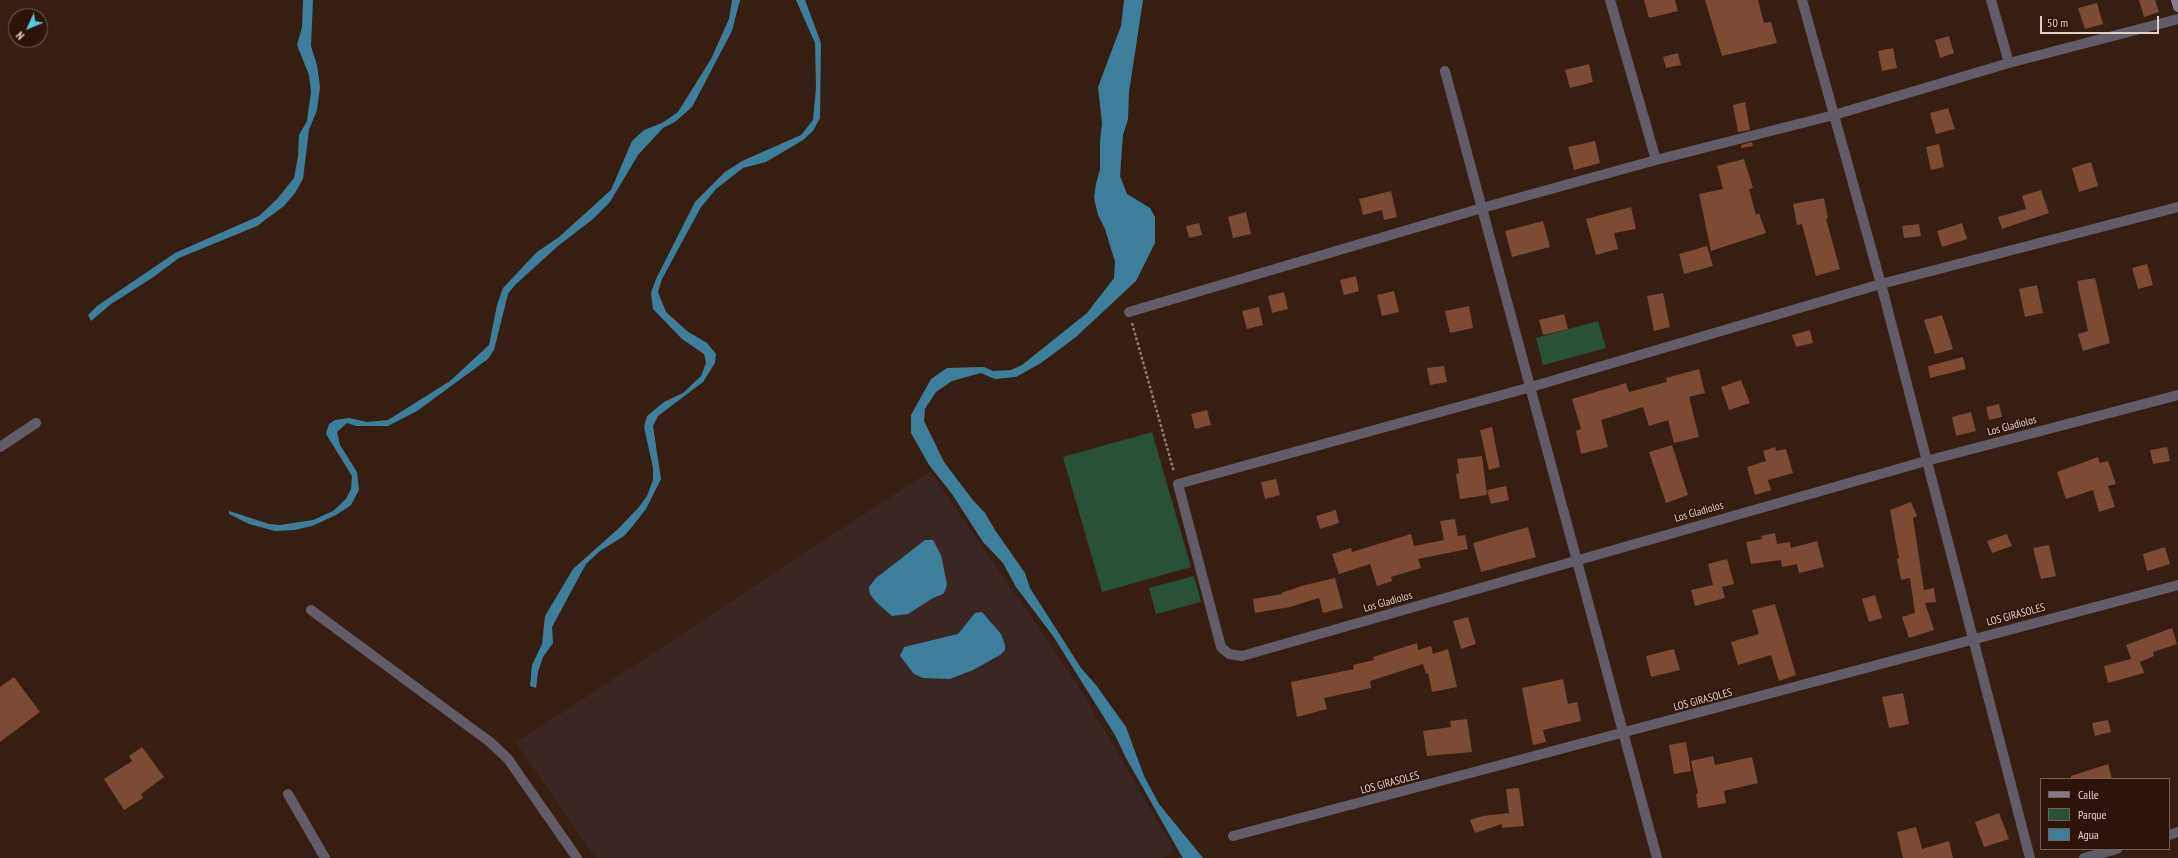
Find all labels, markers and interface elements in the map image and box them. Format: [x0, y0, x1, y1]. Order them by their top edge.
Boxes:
north arrow [8, 8, 48, 48]
scale bar [2042, 8, 2161, 34]
text: 50 m [2047, 15, 2068, 30]
text: N [13, 29, 27, 43]
street label: Los Gladiolos [1986, 413, 2038, 439]
street label: Los Gladiolos [1673, 499, 1725, 525]
street label: Los Gladiolos [1362, 589, 1414, 615]
street label: LOS GIRASOLES [1985, 601, 2047, 629]
street label: LOS GIRASOLES [1672, 686, 1734, 714]
street label: LOS GIRASOLES [1359, 769, 1421, 797]
legend [2040, 778, 2170, 850]
text: Calle [2078, 787, 2099, 802]
text: Parque [2078, 807, 2107, 822]
text: Agua [2078, 827, 2099, 842]

